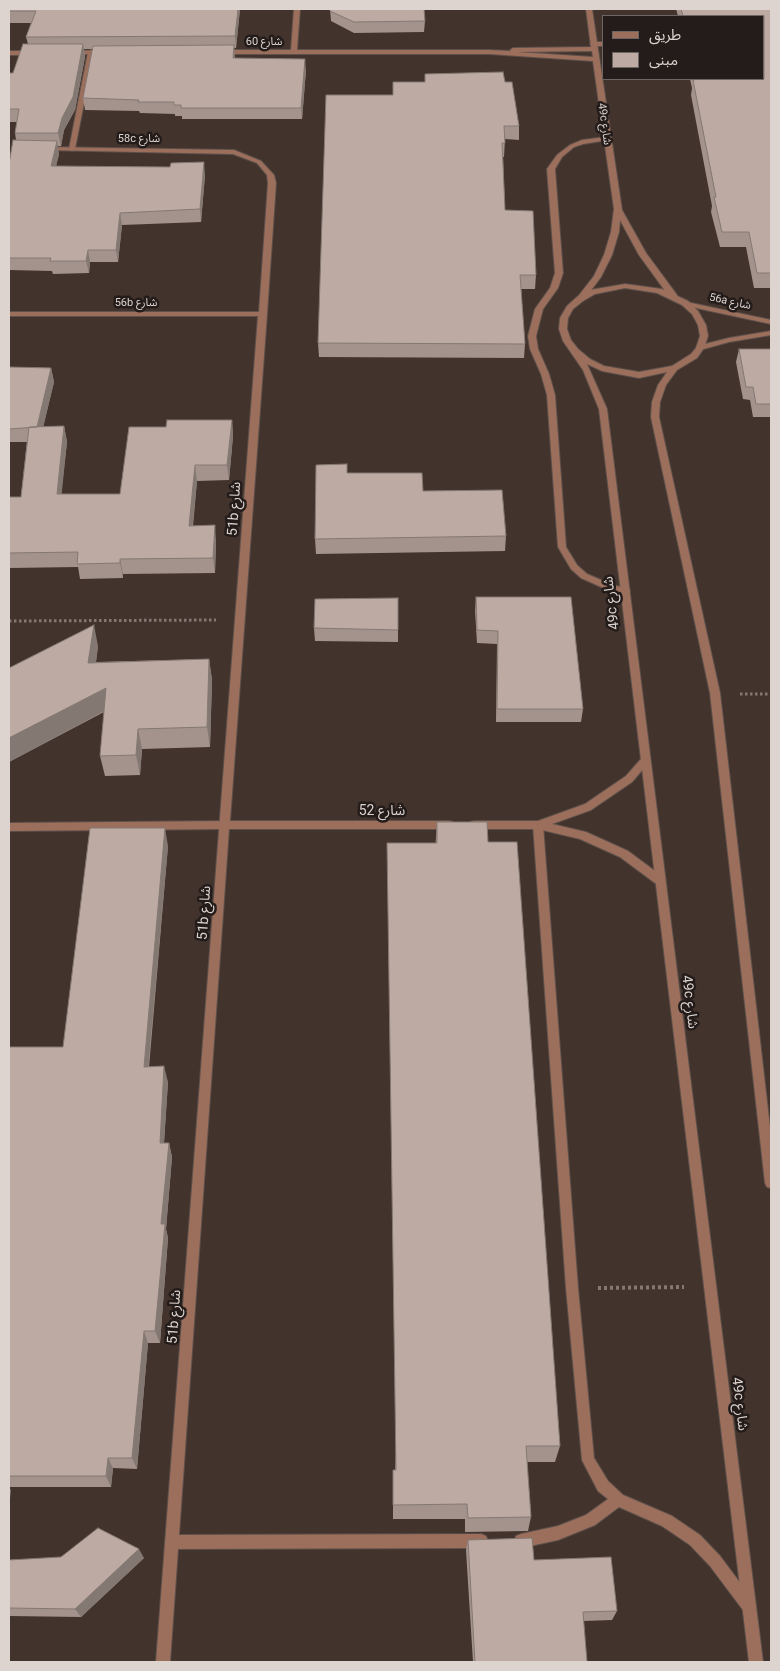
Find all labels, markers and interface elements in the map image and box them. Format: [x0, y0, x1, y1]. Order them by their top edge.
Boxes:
legend [602, 15, 765, 80]
text: طريق [649, 26, 681, 44]
street label: شارع 60 [246, 35, 282, 49]
text: مبنى [649, 51, 678, 69]
street label: 49c شارع [595, 102, 613, 146]
street label: 58c شارع [118, 132, 160, 146]
street label: 56a شارع [708, 291, 752, 313]
street label: 56b شارع [115, 296, 157, 310]
street label: 51b شارع [225, 481, 245, 537]
street label: 49c شارع [600, 575, 624, 631]
street label: شارع 52 [359, 803, 405, 819]
street label: 51b شارع [195, 885, 215, 941]
street label: 49c شارع [677, 974, 701, 1030]
street label: 51b شارع [165, 1289, 185, 1345]
street label: 49c شارع [727, 1376, 751, 1432]

